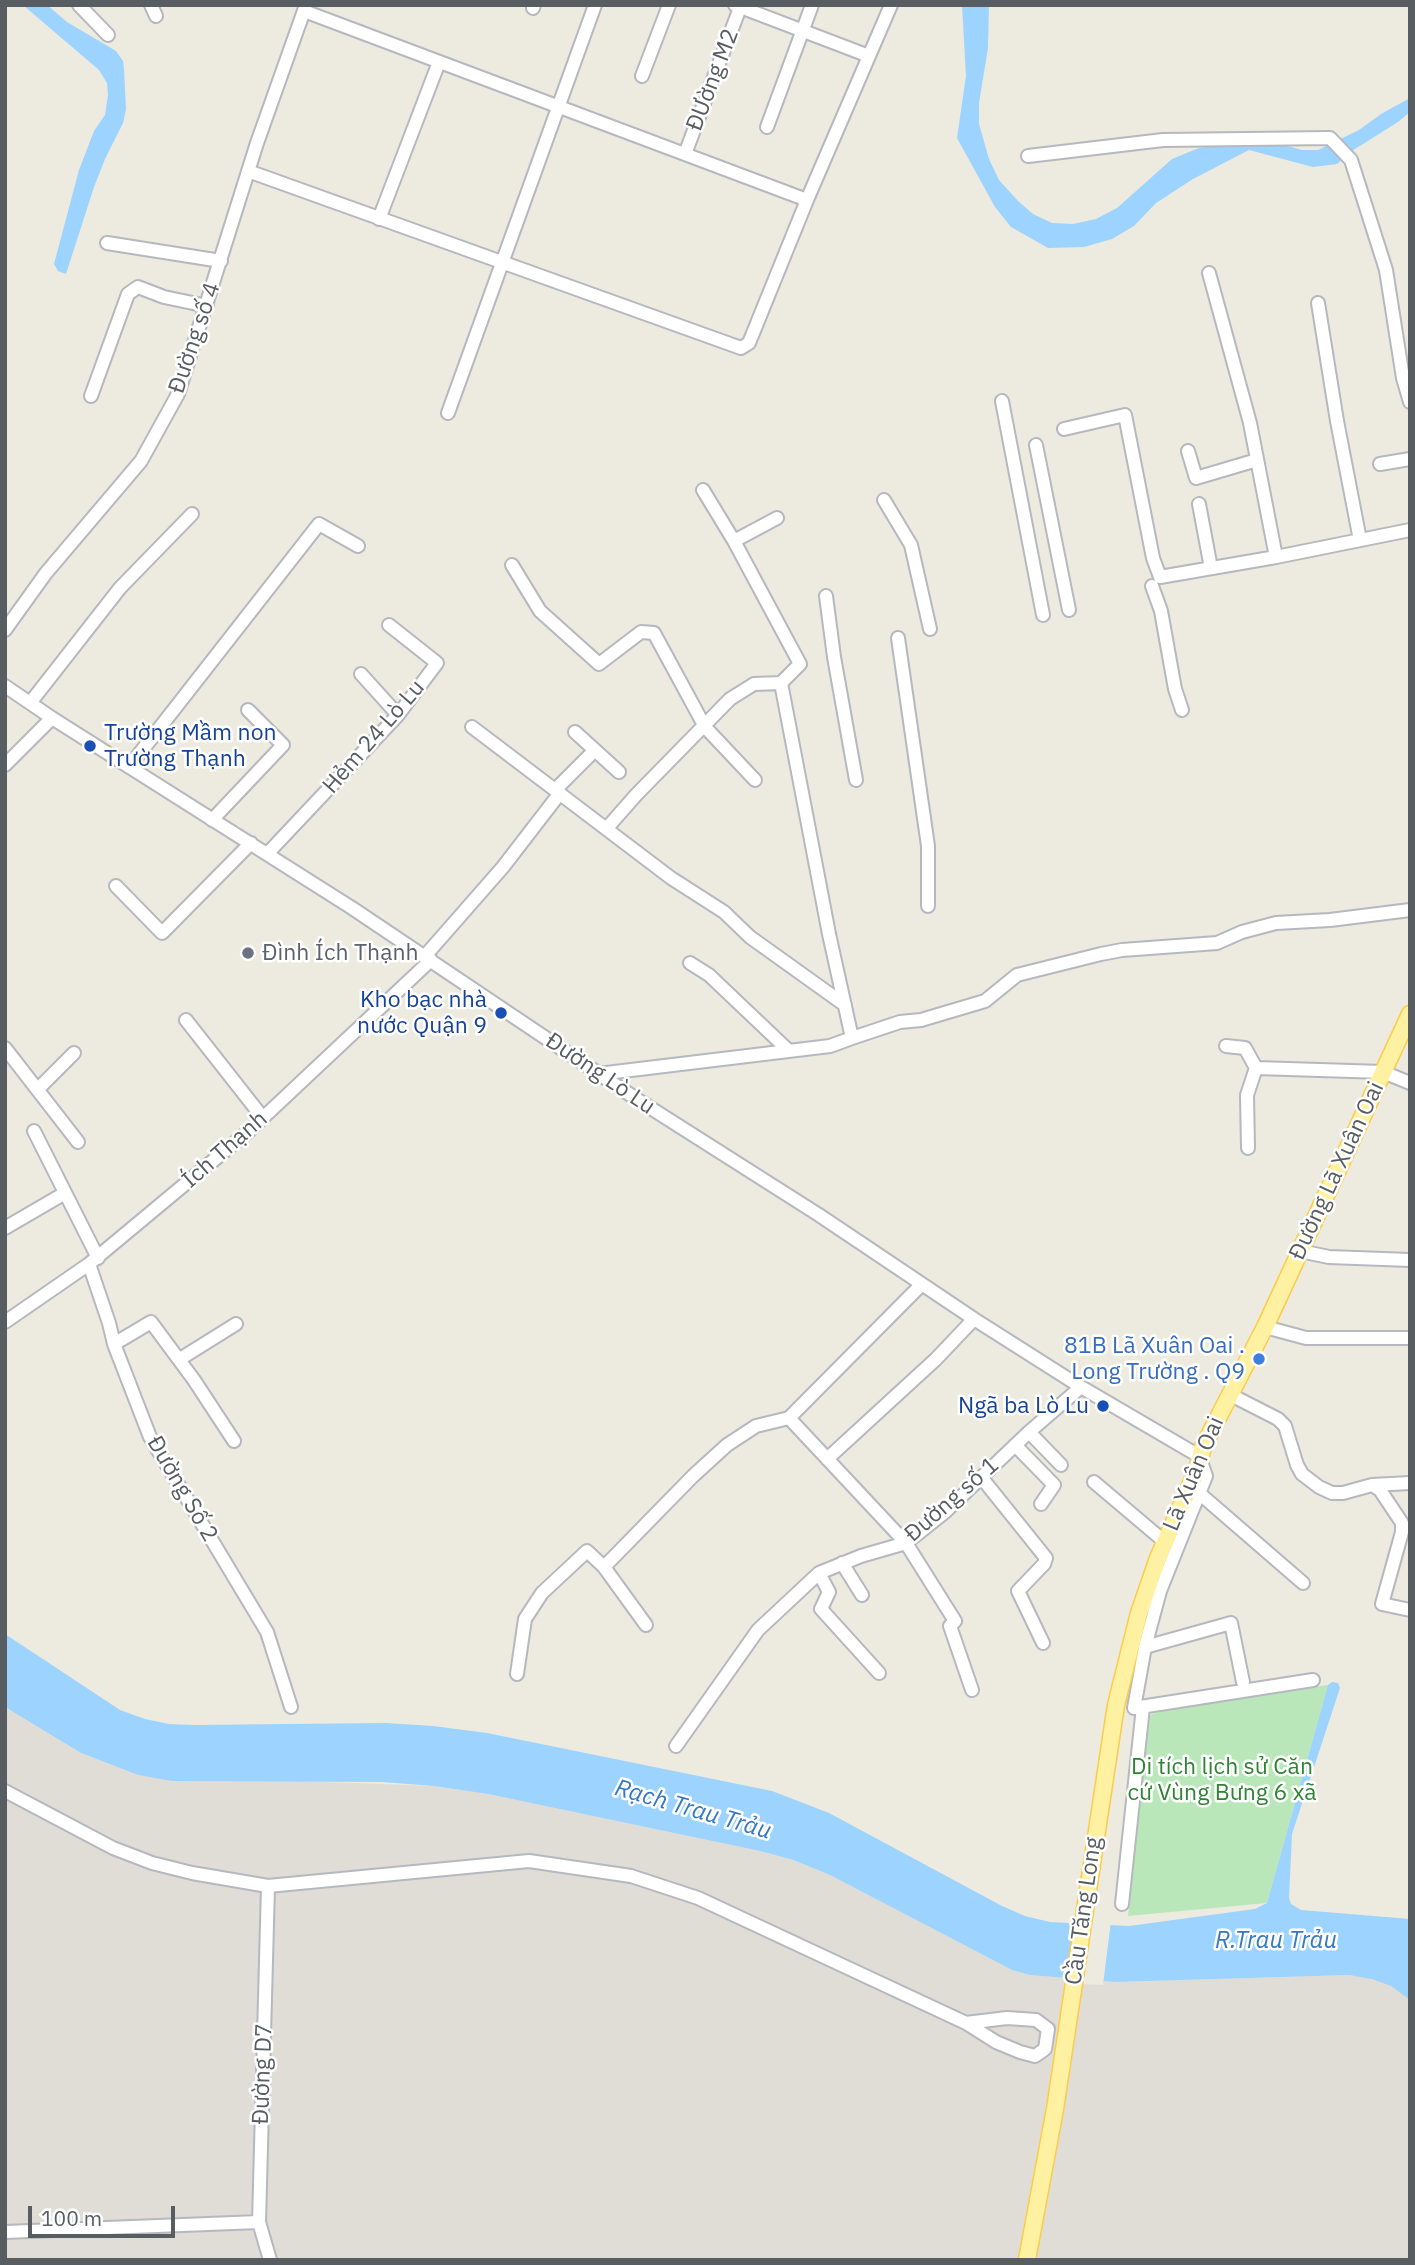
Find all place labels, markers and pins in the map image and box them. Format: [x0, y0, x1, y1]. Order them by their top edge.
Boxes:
place label: Trường Mầm non Trường Thạnh [104, 719, 277, 773]
marker: Trường Mầm non Trường Thạnh [82, 738, 98, 754]
place label: Đình Ích Thạnh [262, 939, 419, 967]
marker: Đình Ích Thạnh [240, 945, 256, 961]
place label: Kho bạc nhà nước Quận 9 [357, 986, 487, 1040]
marker: Kho bạc nhà nước Quận 9 [493, 1005, 509, 1021]
place label: 81B Lã Xuân Oai . Long Trường . Q9 [1064, 1332, 1245, 1386]
marker: 81B Lã Xuân Oai . Long Trường . Q9 [1251, 1351, 1267, 1367]
place label: Ngã ba Lò Lu [958, 1392, 1089, 1420]
marker: Ngã ba Lò Lu [1095, 1398, 1111, 1414]

